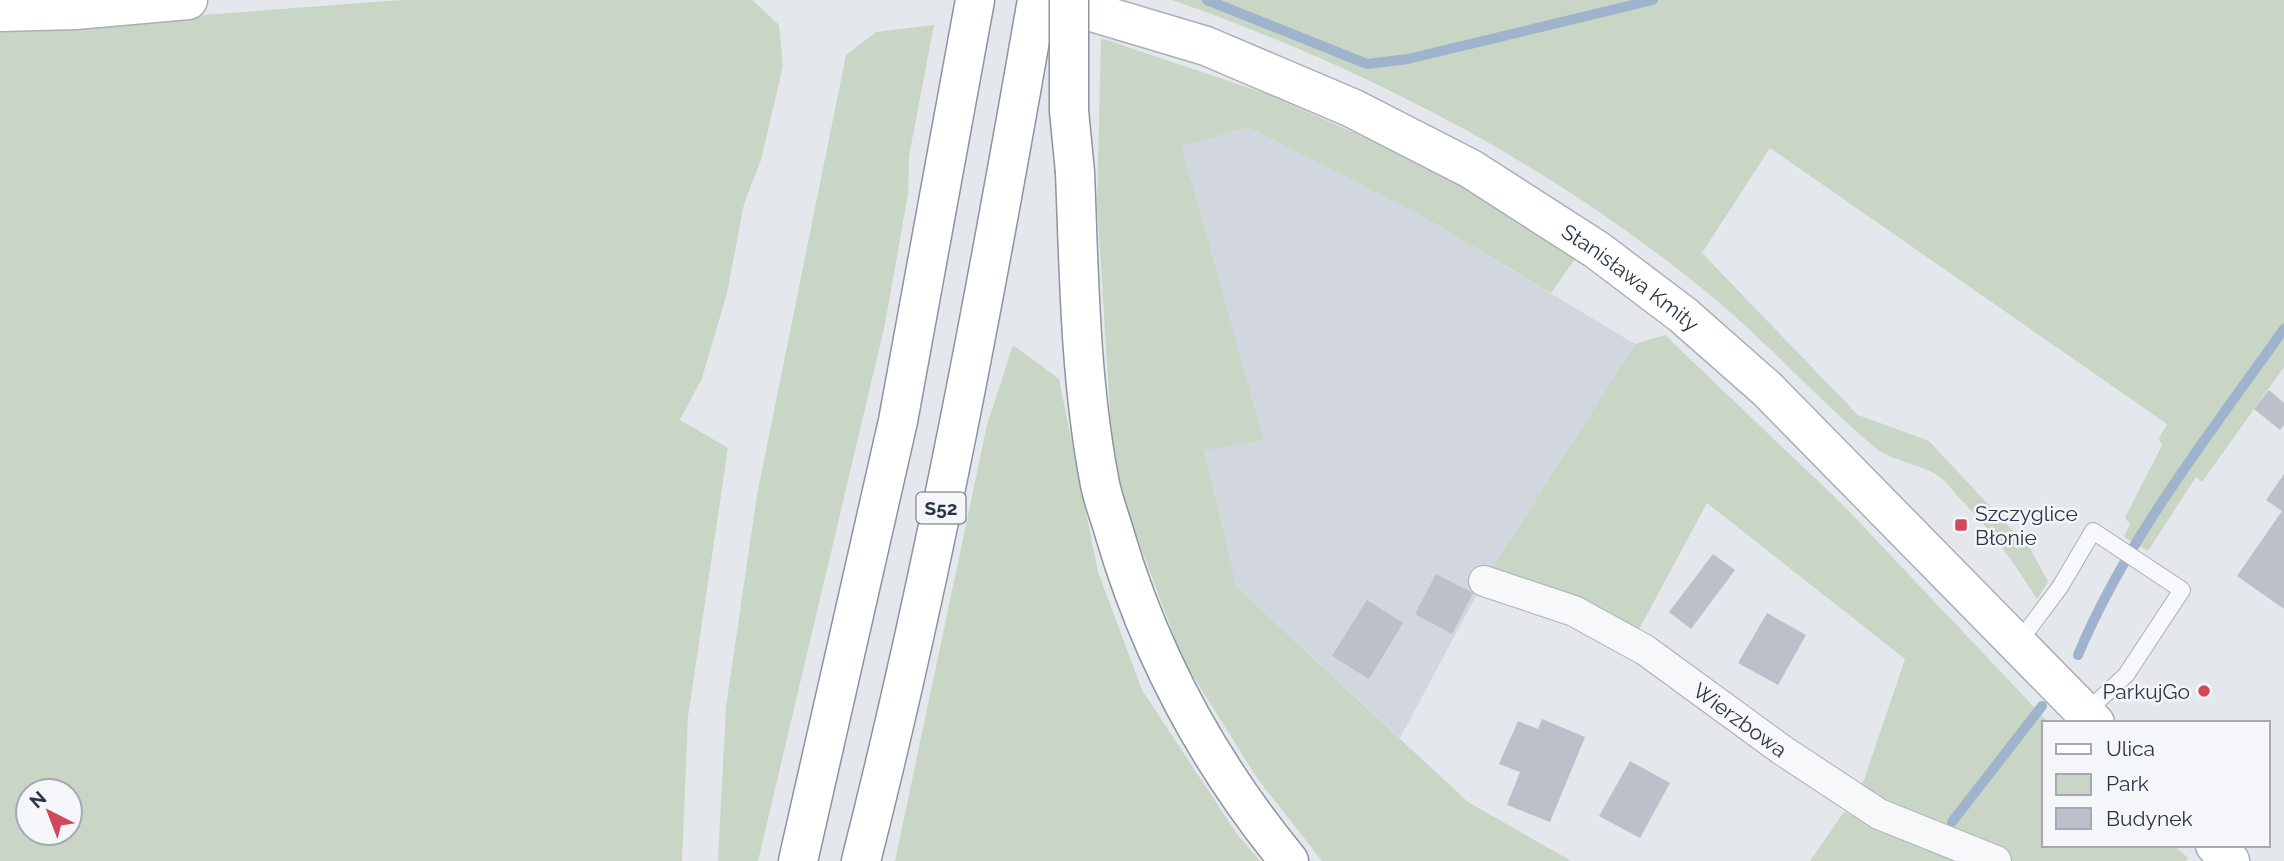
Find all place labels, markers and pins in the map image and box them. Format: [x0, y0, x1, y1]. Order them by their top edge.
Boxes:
place label: Szczyglice Błonie [1975, 501, 2078, 550]
marker: Szczyglice Błonie [1953, 517, 1969, 533]
place label: ParkujGo [2102, 679, 2190, 704]
marker: ParkujGo [2196, 683, 2212, 699]

